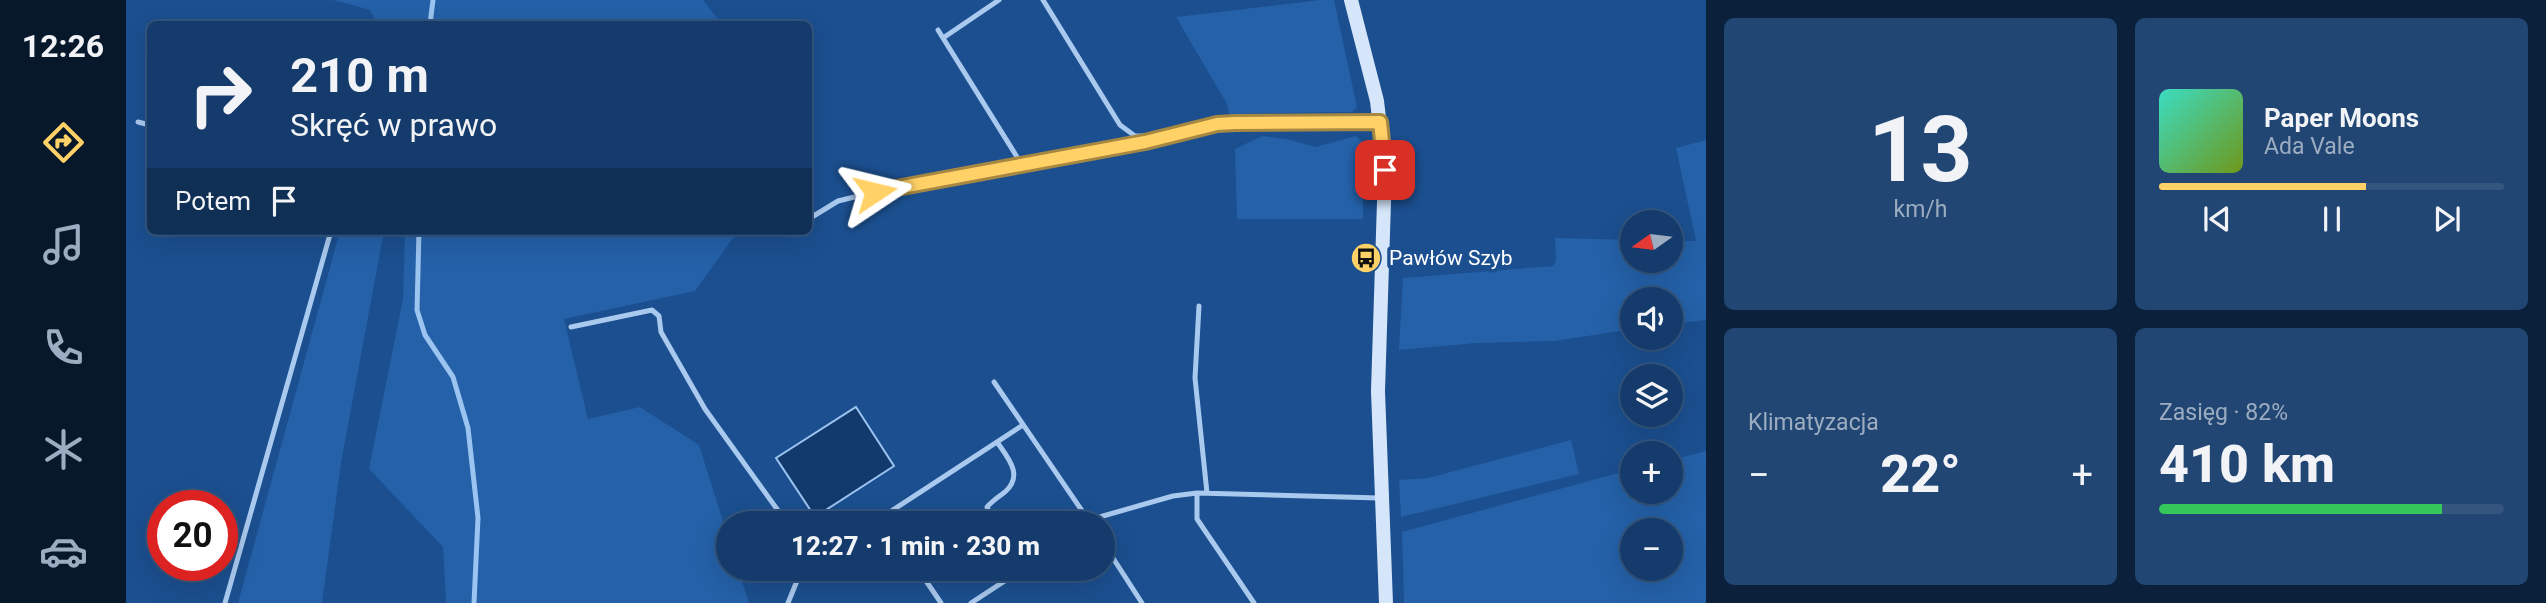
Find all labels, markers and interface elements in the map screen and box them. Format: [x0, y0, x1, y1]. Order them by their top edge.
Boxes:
text: 12:26 [22, 27, 104, 65]
text: 210 m [290, 47, 429, 104]
icon: right [175, 49, 266, 140]
text: 13 [1868, 97, 1973, 203]
text: Paper Moons [2264, 103, 2419, 133]
text: Skręć w prawo [290, 106, 497, 144]
icon: directions [39, 118, 88, 167]
text: Ada Vale [2264, 133, 2355, 160]
pin [1355, 140, 1415, 200]
icon: arrive [1366, 151, 1404, 189]
position arrow [838, 155, 912, 229]
icon: arrive [265, 182, 303, 220]
text: Potem [175, 186, 251, 216]
text: km/h [1894, 196, 1948, 223]
icon: previous [2198, 200, 2236, 238]
icon: pause [2313, 200, 2351, 238]
icon: next [2428, 200, 2466, 238]
north arrow [1620, 210, 1684, 273]
map controls [1620, 210, 1683, 581]
icon: music [39, 220, 88, 269]
bus stop icon: Pawłów Szyb [1349, 241, 1383, 275]
place label: Pawłów Szyb [1389, 246, 1513, 270]
button: sound [1620, 287, 1683, 350]
icon: phone [39, 323, 88, 372]
button: layers [1620, 364, 1683, 427]
text: Zasięg · 82% [2159, 399, 2288, 426]
text: Klimatyzacja [1748, 409, 1879, 436]
icon: climate [39, 425, 88, 474]
text: 410 km [2159, 434, 2335, 495]
button: + [1620, 441, 1683, 504]
text: 22° [1880, 444, 1961, 505]
text: − [1748, 453, 1770, 497]
text: + [2071, 453, 2093, 497]
speed limit sign: 20 [147, 490, 238, 581]
button: − [1620, 518, 1683, 581]
icon: car [39, 527, 88, 576]
text: 12:27 · 1 min · 230 m [791, 531, 1040, 561]

